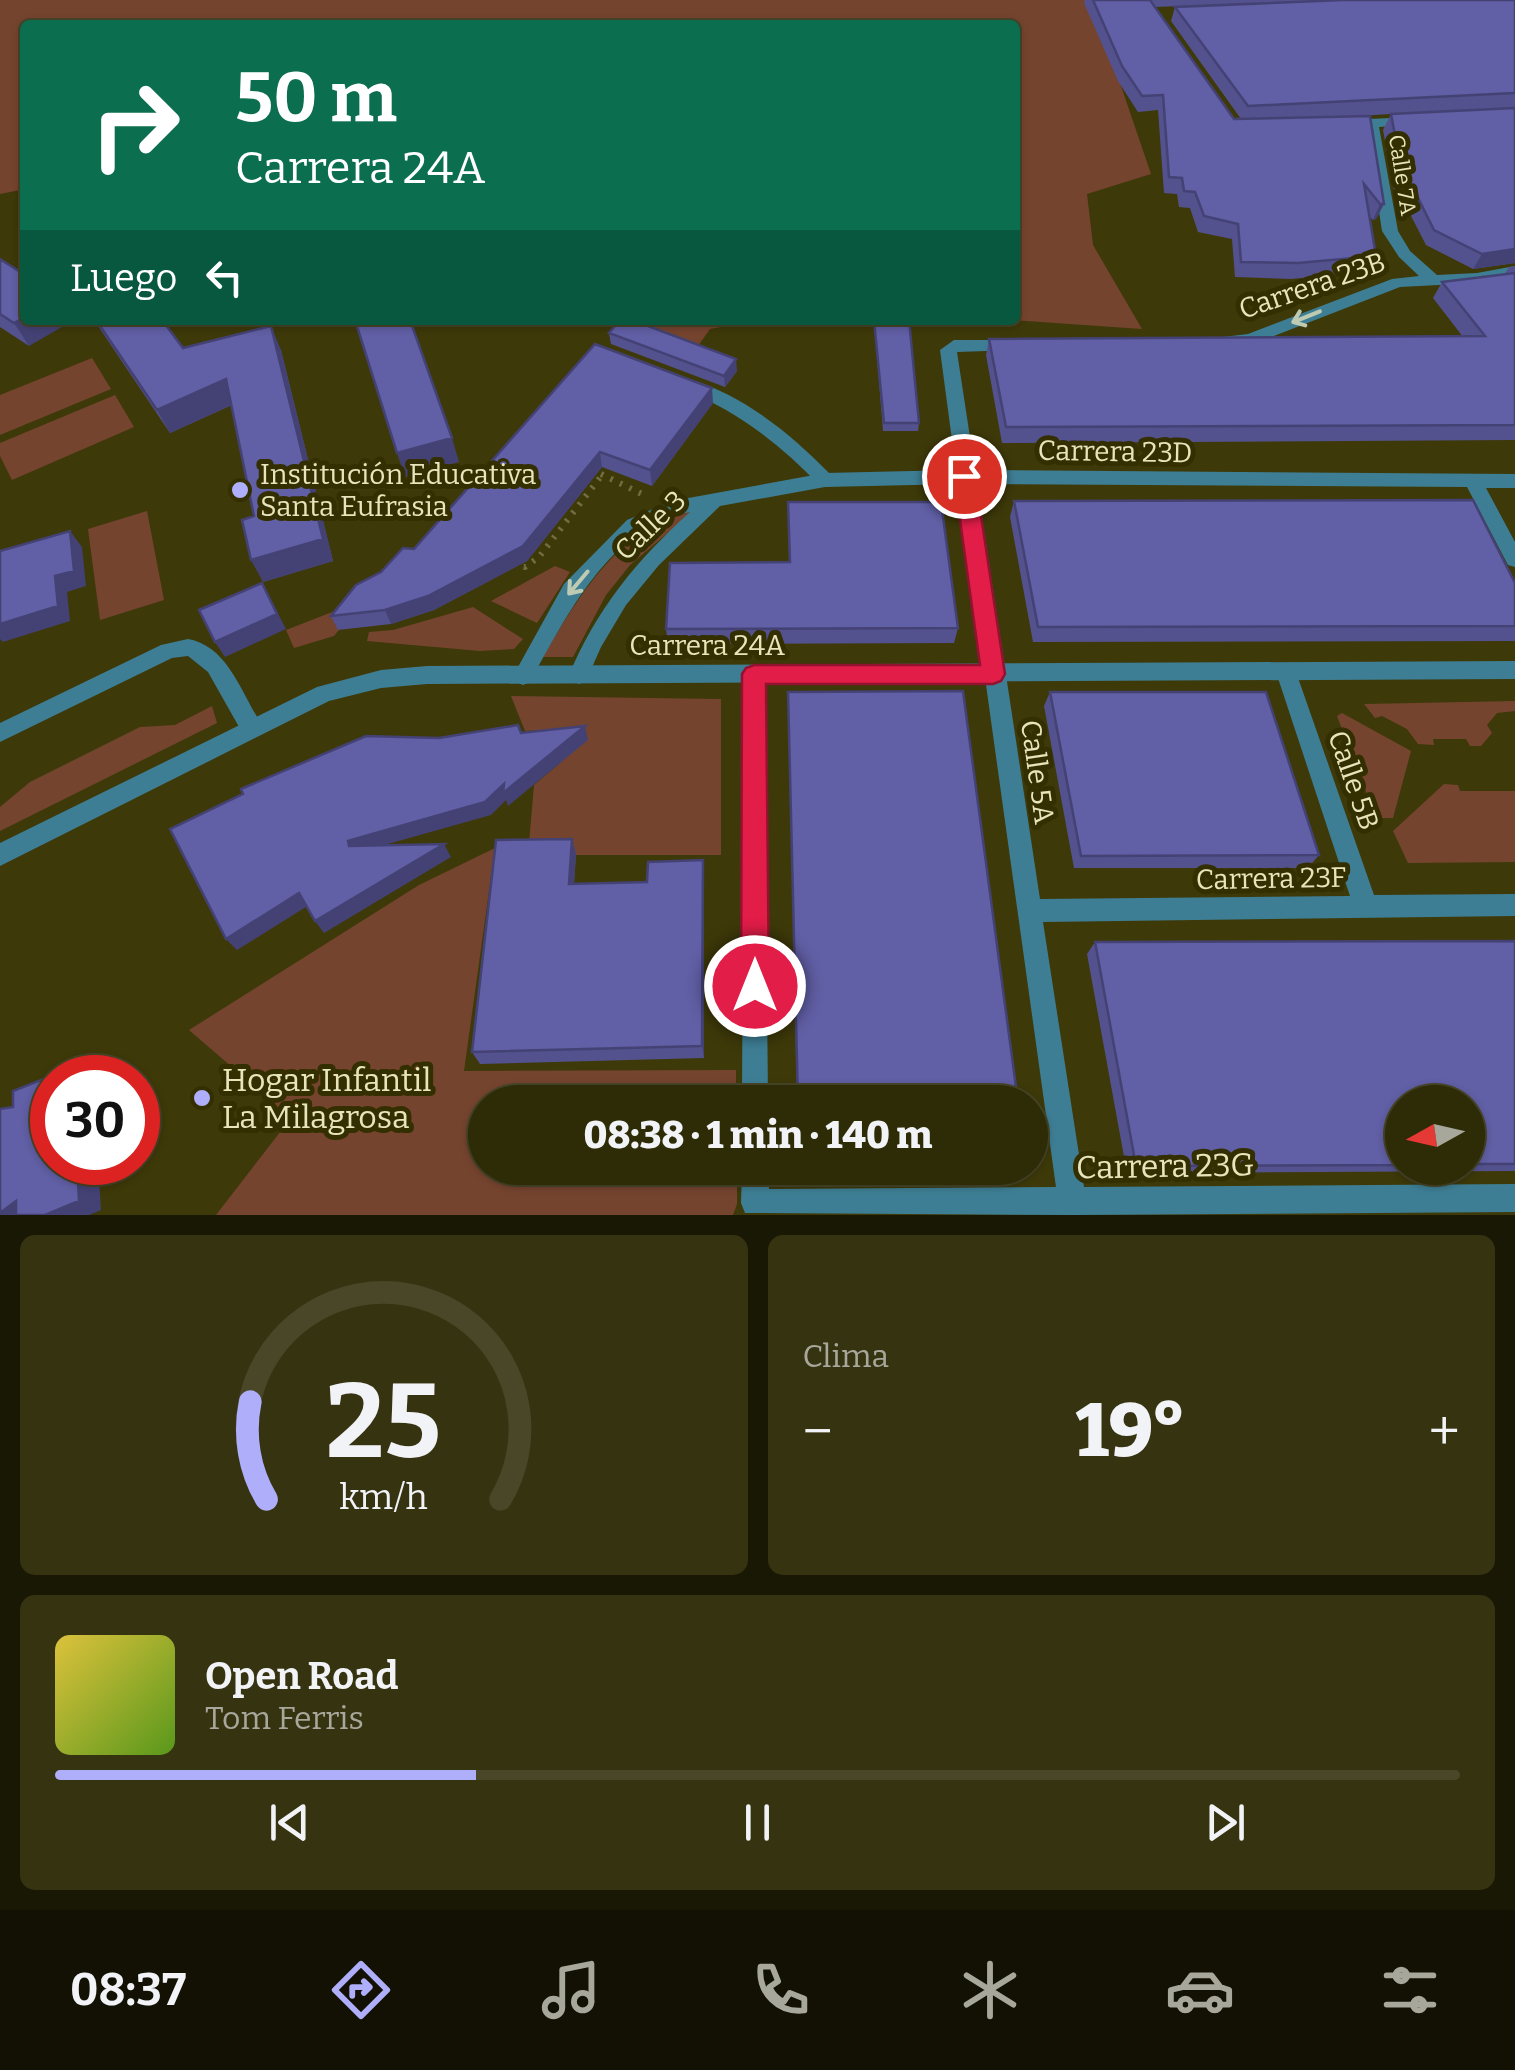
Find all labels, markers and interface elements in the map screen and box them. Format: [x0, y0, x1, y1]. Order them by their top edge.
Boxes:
text: 50 m [235, 56, 397, 140]
icon: right [70, 60, 200, 190]
street label: Calle 7A [1383, 133, 1422, 218]
text: Carrera 24A [235, 141, 485, 195]
street label: Carrera 23B [1235, 245, 1390, 326]
icon: left [197, 250, 252, 305]
text: Luego [70, 255, 177, 301]
one-way arrow [1291, 310, 1322, 328]
pin [922, 434, 1007, 519]
street label: Carrera 23D [1037, 434, 1193, 469]
icon: arrive [937, 449, 992, 504]
place label: Institución Educativa Santa Eufrasia [260, 458, 536, 523]
marker: Institución Educativa Santa Eufrasia [229, 479, 251, 501]
street label: Calle 3 [608, 484, 693, 567]
one-way arrow [567, 570, 589, 596]
street label: Carrera 24A [629, 629, 785, 662]
street label: Calle 5A [1014, 718, 1061, 826]
street label: Calle 5B [1321, 726, 1386, 834]
street label: Carrera 23F [1196, 861, 1347, 896]
position arrow [703, 934, 807, 1038]
speed limit sign: 30 [30, 1055, 160, 1185]
place label: Hogar Infantil La Milagrosa [222, 1061, 431, 1136]
north arrow [1385, 1085, 1485, 1185]
map controls [1385, 1085, 1485, 1185]
marker: Hogar Infantil La Milagrosa [191, 1087, 213, 1109]
text: 08:38 · 1 min · 140 m [583, 1112, 933, 1158]
street label: Carrera 23G [1076, 1145, 1254, 1187]
text: Clima [803, 1337, 889, 1375]
text: 25 [326, 1360, 441, 1485]
text: 19° [1076, 1386, 1186, 1476]
text: − [803, 1399, 833, 1465]
text: + [1429, 1399, 1460, 1465]
text: km/h [340, 1476, 428, 1518]
text: Open Road [205, 1653, 398, 1699]
text: Tom Ferris [205, 1699, 364, 1737]
icon: previous [262, 1795, 317, 1850]
icon: pause [730, 1795, 785, 1850]
icon: next [1198, 1795, 1253, 1850]
icon: directions [326, 1955, 396, 2025]
icon: music [536, 1955, 606, 2025]
icon: phone [746, 1955, 816, 2025]
icon: climate [955, 1955, 1025, 2025]
icon: car [1165, 1955, 1235, 2025]
icon: filters [1375, 1955, 1445, 2025]
text: 08:37 [70, 1963, 186, 2017]

